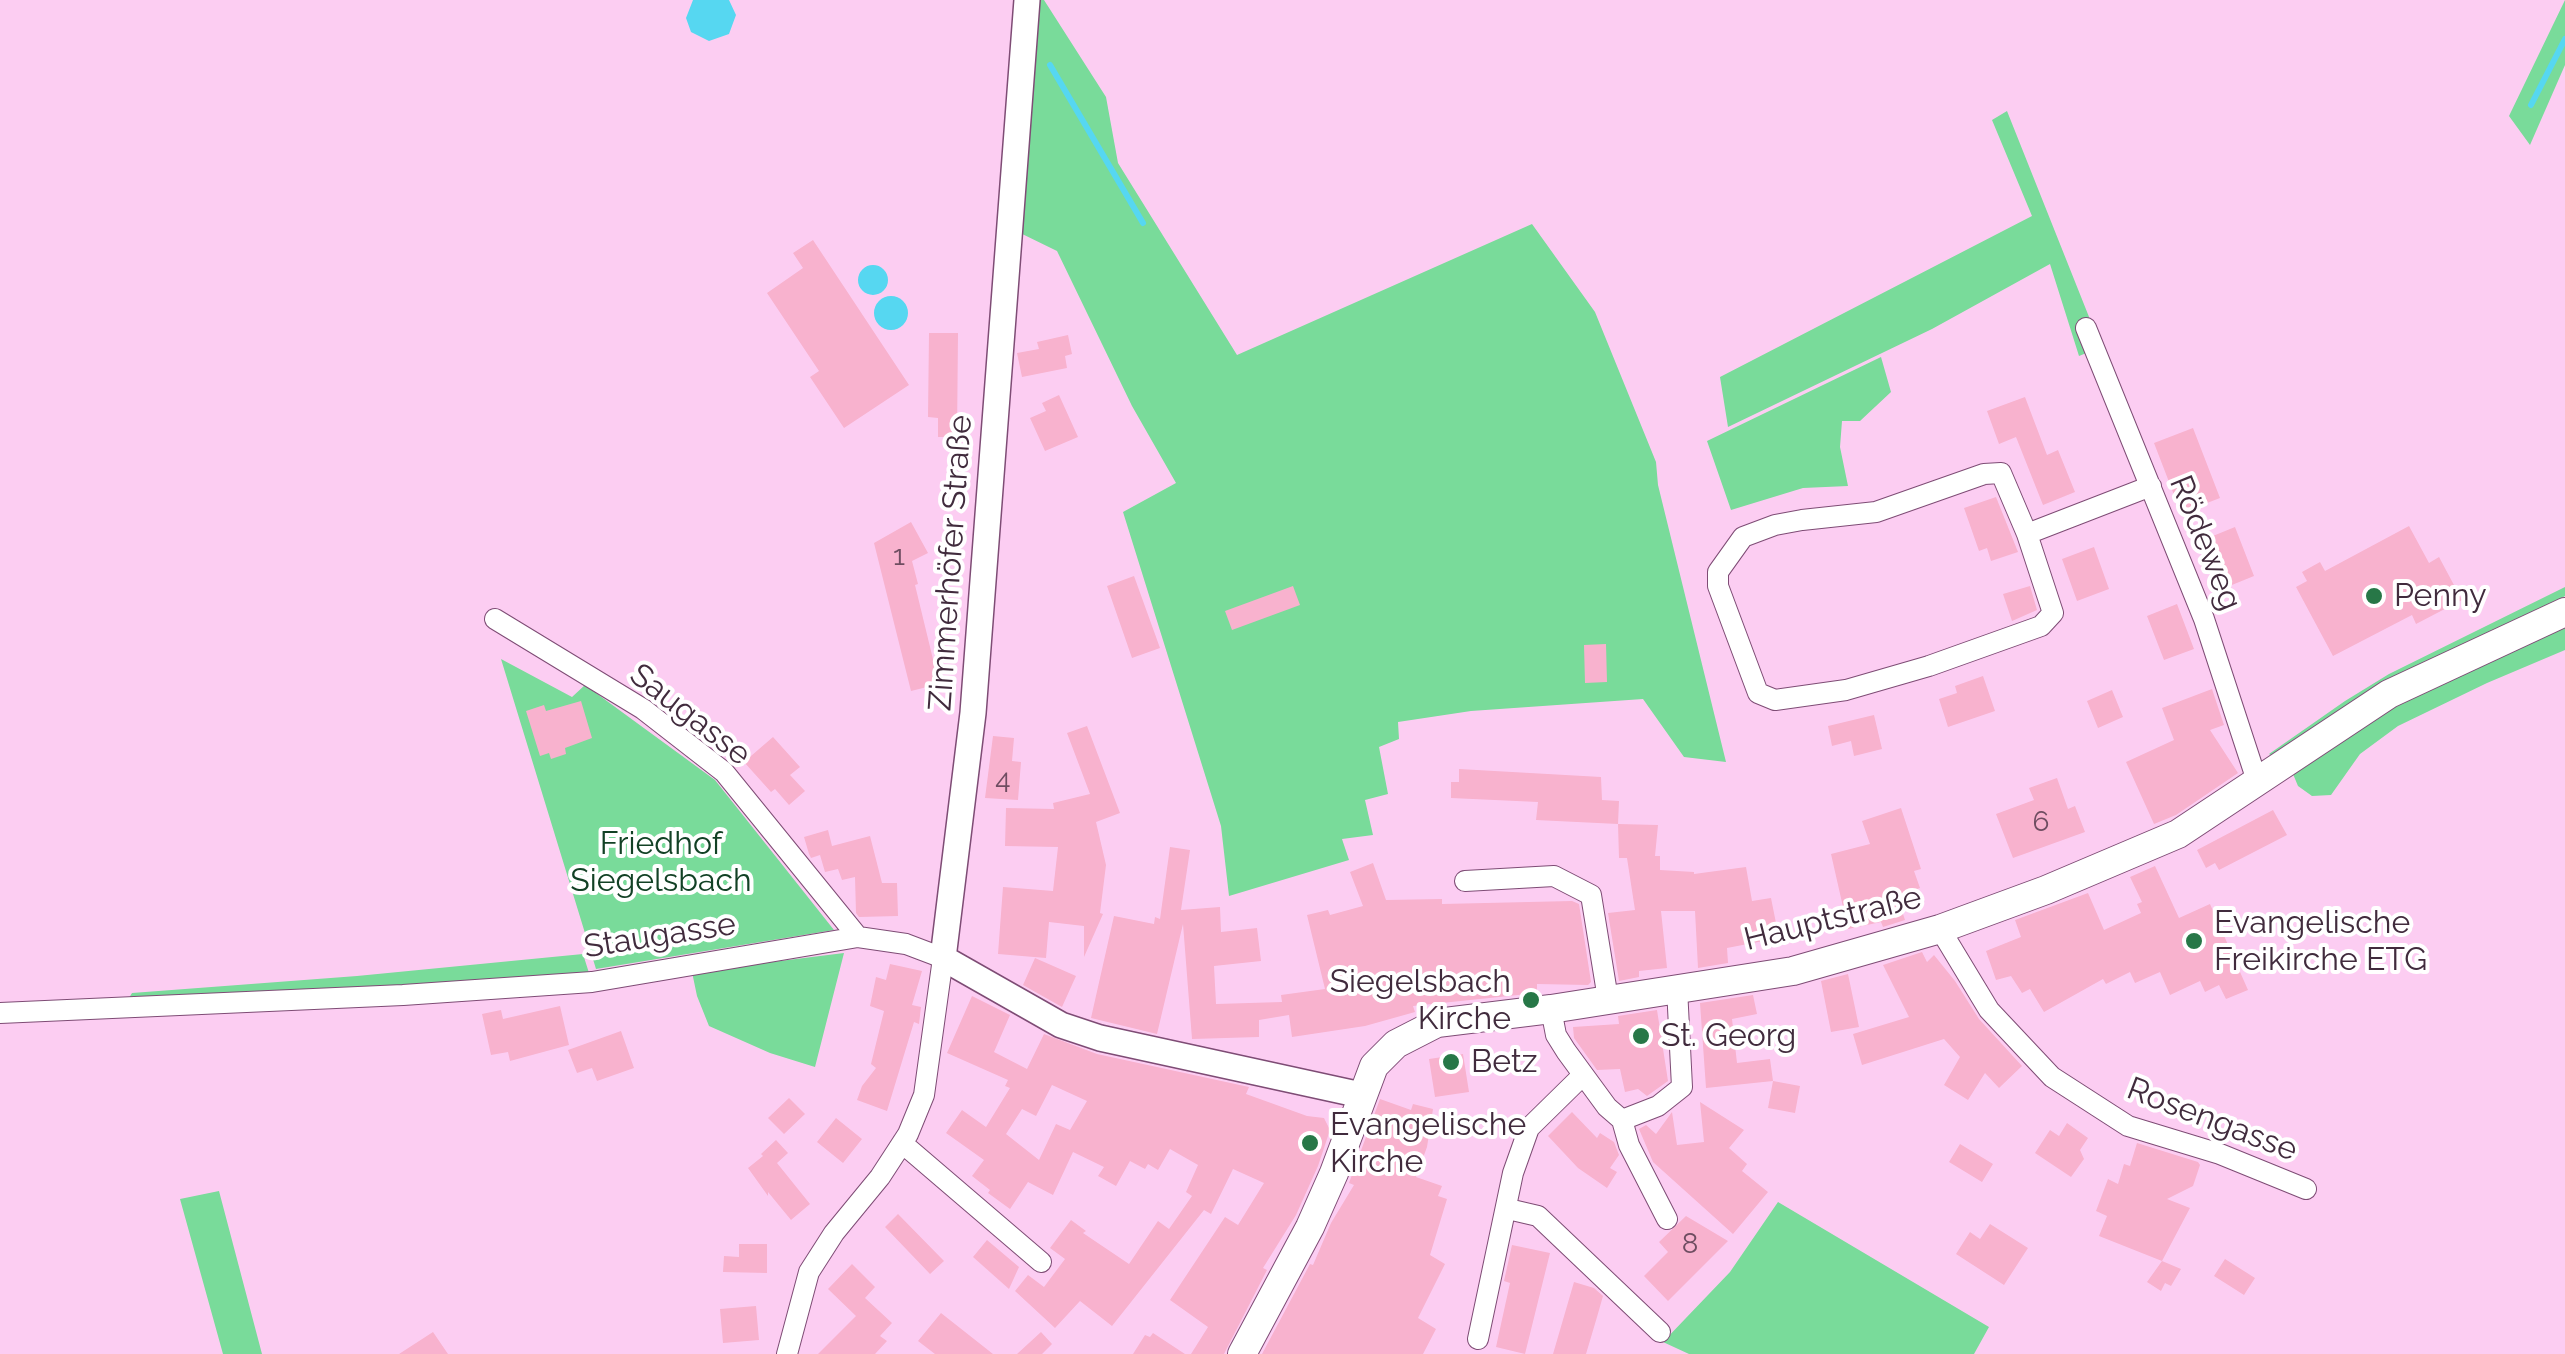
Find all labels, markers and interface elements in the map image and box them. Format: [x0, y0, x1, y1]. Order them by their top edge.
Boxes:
street label: Zimmerhöfer Straße [922, 414, 980, 712]
street label: Rödeweg [2161, 470, 2249, 616]
house number: 1 [893, 540, 905, 574]
place label: Penny [2394, 577, 2487, 615]
marker: Penny [2363, 585, 2385, 607]
street label: Saugasse [622, 656, 758, 774]
house number: 4 [995, 763, 1011, 797]
house number: 6 [2033, 806, 2049, 840]
park label: Friedhof Siegelsbach [570, 825, 752, 900]
street label: Hauptstraße [1740, 878, 1926, 960]
place label: Evangelische Freikirche ETG [2214, 904, 2427, 979]
street label: Staugasse [581, 905, 739, 967]
marker: Evangelische Freikirche ETG [2183, 930, 2205, 952]
place label: Siegelsbach Kirche [1330, 963, 1511, 1038]
marker: Siegelsbach Kirche [1520, 989, 1542, 1011]
place label: St. Georg [1661, 1017, 1796, 1055]
marker: St. Georg [1630, 1025, 1652, 1047]
place label: Betz [1471, 1043, 1537, 1081]
marker: Betz [1440, 1051, 1462, 1073]
street label: Rosengasse [2121, 1070, 2303, 1170]
place label: Evangelische Kirche [1330, 1106, 1526, 1181]
marker: Evangelische Kirche [1299, 1132, 1321, 1154]
house number: 8 [1682, 1228, 1698, 1262]

